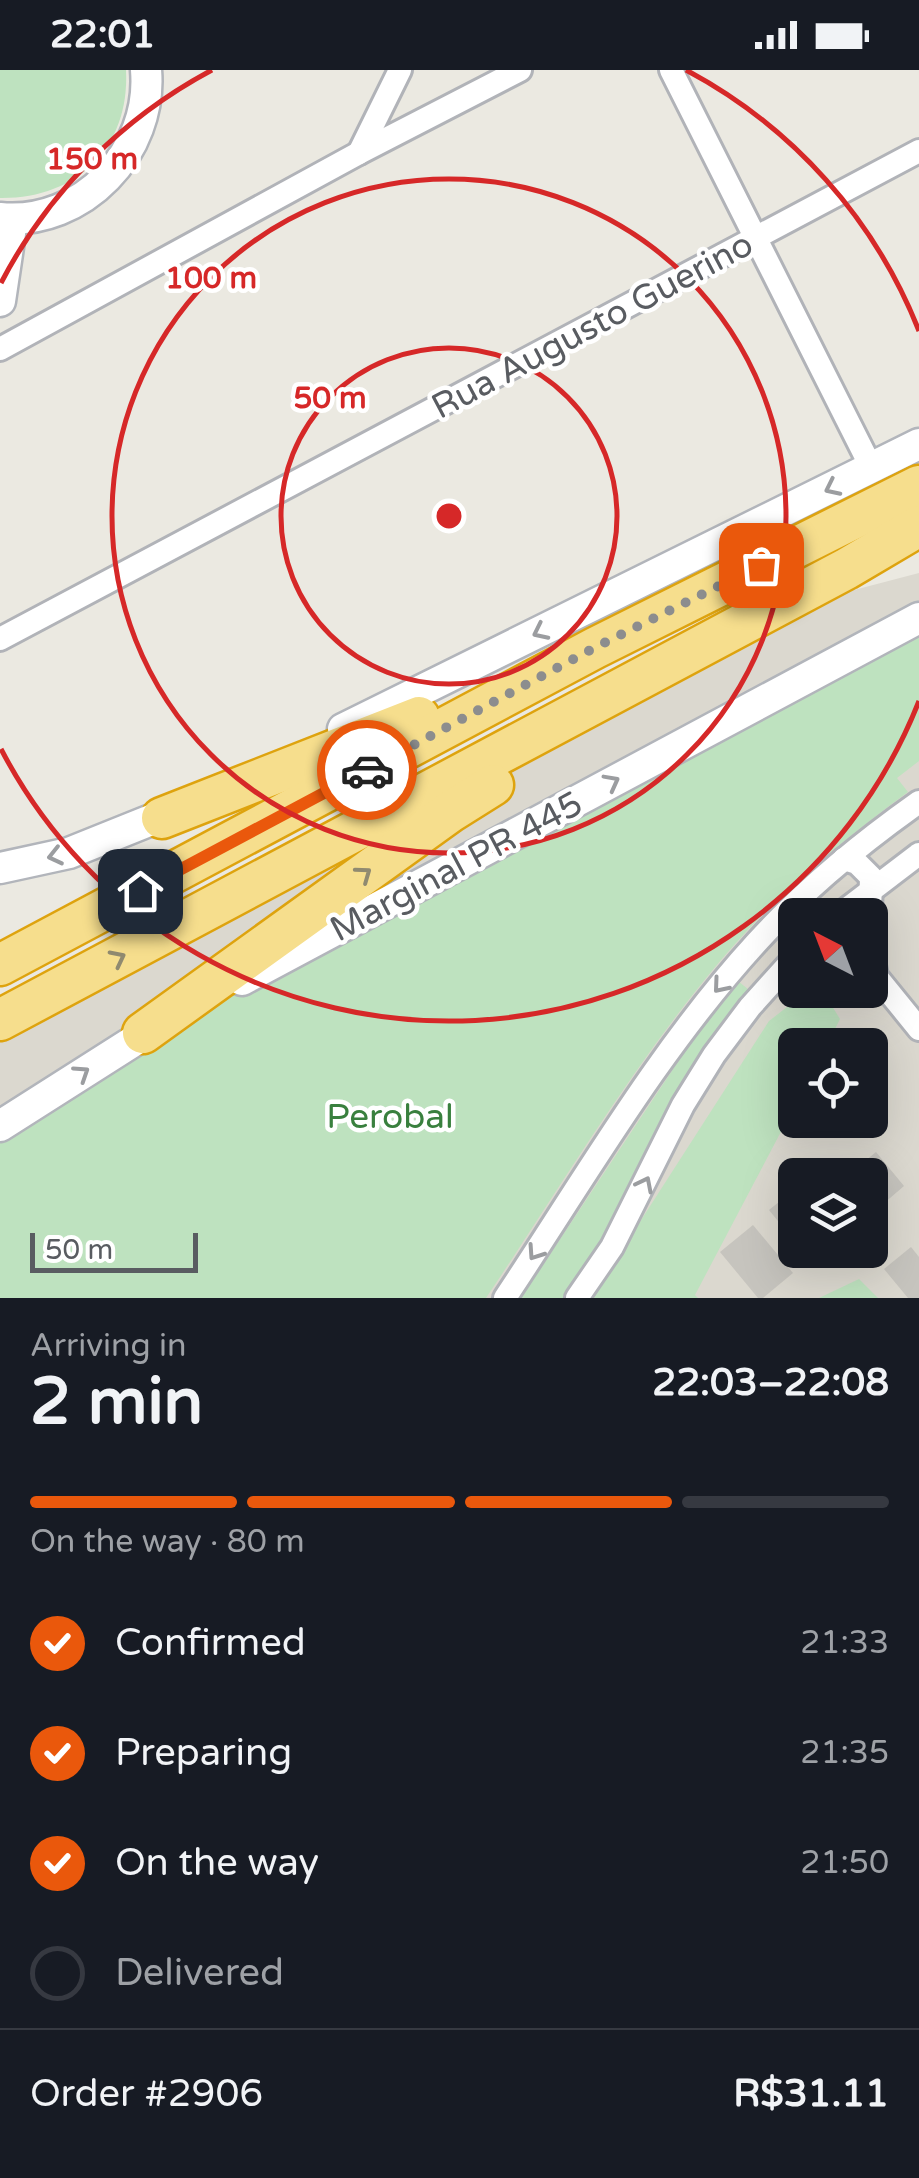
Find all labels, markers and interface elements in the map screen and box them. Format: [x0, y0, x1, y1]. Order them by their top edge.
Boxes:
text: 22:01 [50, 12, 155, 58]
text: 150 m [46, 141, 138, 178]
street label: Rua Augusto Guerino [425, 223, 760, 428]
text: 100 m [165, 260, 257, 297]
text: 50 m [293, 380, 367, 417]
one-way arrow [824, 476, 842, 496]
centre of rings [431, 498, 467, 534]
pin [719, 523, 804, 608]
icon: bag [734, 538, 789, 593]
one-way arrow [533, 619, 551, 639]
courier [317, 720, 417, 820]
icon: car [340, 743, 395, 798]
one-way arrow [601, 775, 620, 794]
street label: Marginal PR 445 [323, 783, 590, 951]
one-way arrow [47, 844, 64, 865]
pin [98, 849, 183, 934]
icon: home [113, 864, 168, 919]
one-way arrow [353, 868, 371, 886]
north arrow [778, 898, 888, 1008]
map controls [778, 898, 888, 1268]
one-way arrow [107, 951, 125, 971]
one-way arrow [714, 975, 732, 993]
button: locate [778, 1028, 888, 1138]
one-way arrow [71, 1066, 89, 1085]
park label: Perobal [326, 1096, 454, 1138]
button: layers [778, 1158, 888, 1268]
one-way arrow [633, 1177, 652, 1195]
scale bar [30, 1228, 198, 1272]
text: 50 m [45, 1233, 113, 1267]
one-way arrow [528, 1242, 547, 1260]
text: Arriving in [30, 1327, 187, 1365]
text: 22:03–22:08 [652, 1360, 889, 1406]
text: 2 min [30, 1363, 203, 1442]
text: On the way · 80 m [30, 1523, 305, 1561]
icon: check [30, 1616, 85, 1671]
text: Confirmed [115, 1620, 306, 1666]
text: 21:33 [800, 1624, 889, 1662]
icon: check [30, 1726, 85, 1781]
text: Preparing [115, 1730, 292, 1776]
text: 21:35 [800, 1734, 889, 1772]
icon: check [30, 1836, 85, 1891]
text: On the way [115, 1840, 319, 1886]
text: 21:50 [800, 1844, 889, 1882]
text: Delivered [115, 1950, 284, 1996]
text: Order #2906 [30, 2071, 263, 2117]
text: R$31.11 [733, 2071, 889, 2117]

